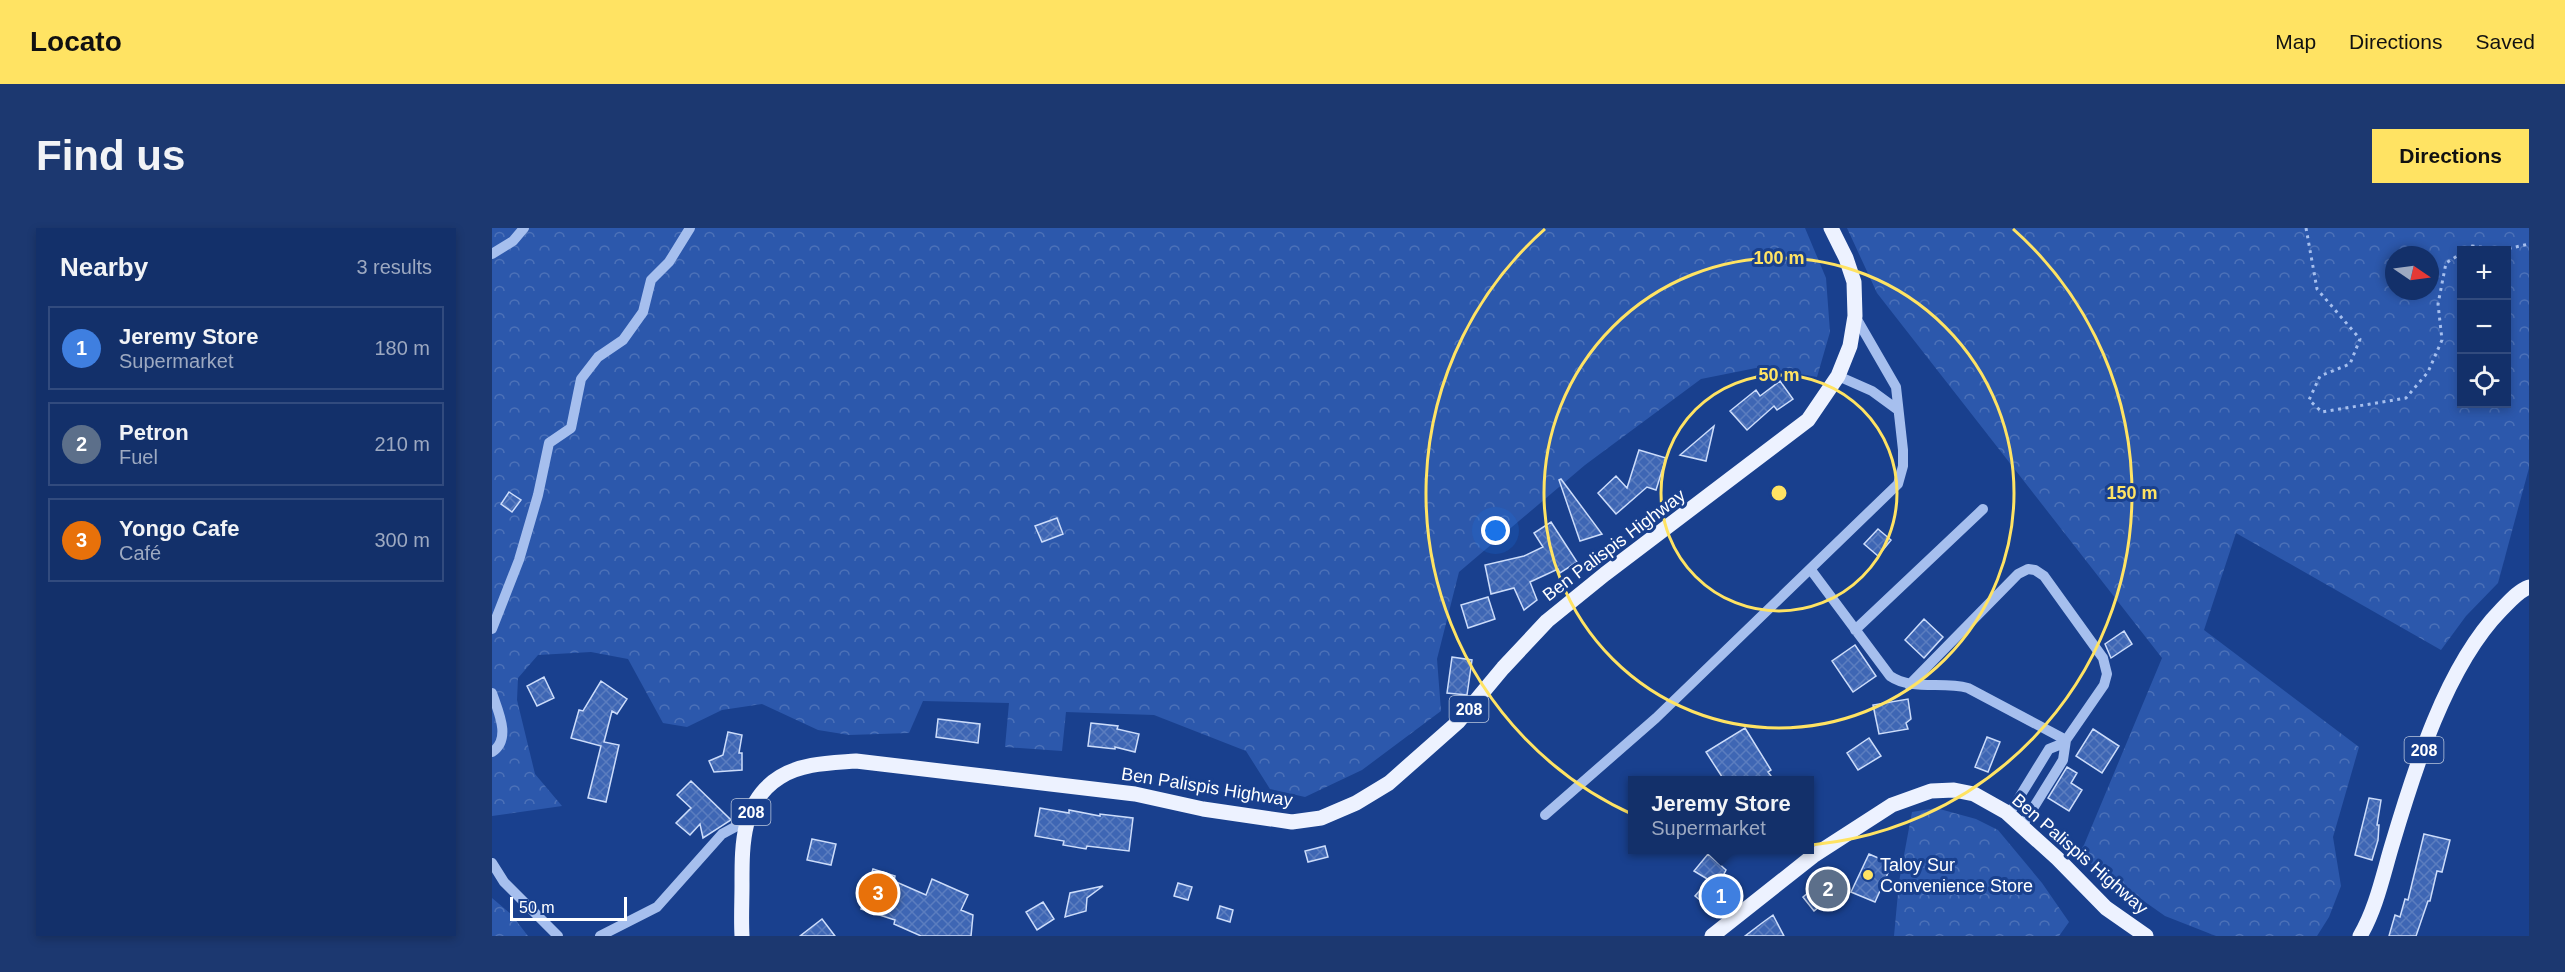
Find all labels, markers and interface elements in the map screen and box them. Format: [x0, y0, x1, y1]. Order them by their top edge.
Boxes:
text: Locato [30, 26, 122, 57]
text: Map [2275, 30, 2316, 53]
text: Directions [2349, 30, 2442, 53]
text: Saved [2475, 30, 2535, 53]
button: Directions [2372, 129, 2529, 183]
text: Find us [36, 132, 185, 179]
north arrow [2385, 246, 2439, 300]
map controls [2457, 246, 2511, 408]
button: + [2457, 246, 2511, 300]
text: 100 m [1753, 248, 1805, 268]
text: Nearby [60, 252, 148, 282]
text: 3 results [356, 256, 432, 278]
button: − [2457, 300, 2511, 354]
text: Jeremy Store [119, 324, 258, 349]
text: 1 [76, 337, 87, 359]
text: 180 m [374, 337, 430, 359]
text: Supermarket [119, 350, 234, 372]
button: locate [2457, 354, 2511, 408]
text: 50 m [1758, 365, 1800, 385]
text: Petron [119, 420, 189, 445]
text: 2 [76, 433, 87, 455]
text: 210 m [374, 433, 430, 455]
text: Fuel [119, 446, 158, 468]
centre of rings [1769, 483, 1789, 503]
text: 150 m [2106, 483, 2158, 503]
street label: Ben Palispis Highway [1539, 485, 1689, 605]
text: Yongo Cafe [119, 516, 240, 541]
your location [1481, 516, 1510, 545]
text: 3 [76, 529, 87, 551]
text: 300 m [374, 529, 430, 551]
text: Café [119, 542, 161, 564]
road number: 208 [1450, 696, 1488, 722]
road number: 208 [2404, 737, 2444, 763]
street label: Ben Palispis Highway [1120, 764, 1294, 810]
popup [1628, 776, 1814, 854]
street label: Ben Palispis Highway [2008, 790, 2152, 918]
text: Jeremy Store [1651, 791, 1791, 816]
road number: 208 [732, 799, 770, 825]
text: Supermarket [1651, 817, 1766, 839]
place label: Taloy Sur Convenience Store [1880, 855, 2033, 896]
pin: 2 [1808, 866, 1848, 912]
marker: Taloy Sur Convenience Store [1861, 868, 1875, 882]
pin: 3 [858, 870, 898, 916]
pin: 1 [1702, 874, 1740, 918]
scale bar [510, 894, 627, 922]
text: 50 m [519, 899, 555, 916]

